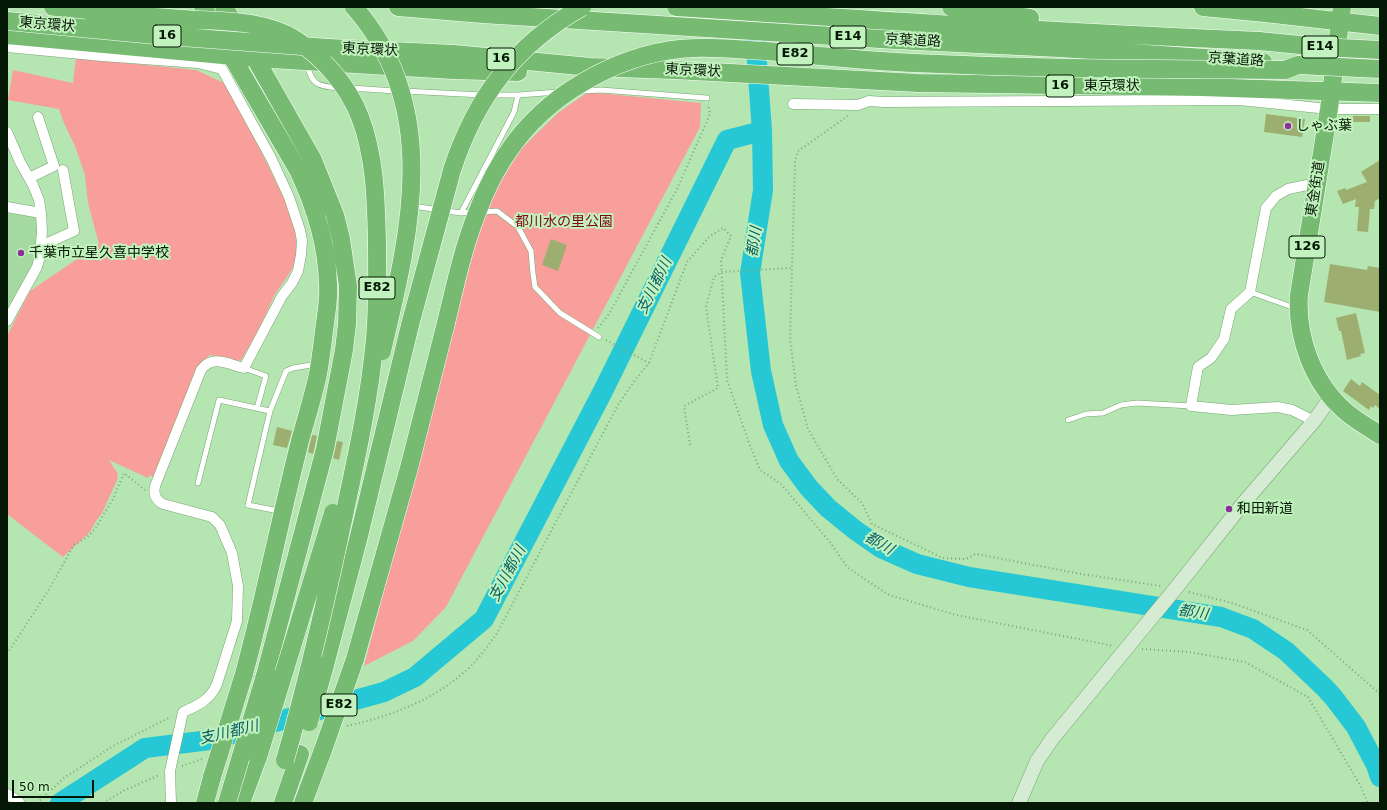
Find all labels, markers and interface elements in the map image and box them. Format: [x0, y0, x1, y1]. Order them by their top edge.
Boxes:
street label: 東京環状 [18, 14, 76, 36]
road number: 16 [153, 25, 181, 47]
road number: E14 [830, 26, 866, 48]
street label: 京葉道路 [885, 31, 941, 51]
road number: E14 [1302, 36, 1338, 58]
street label: 東京環状 [342, 40, 398, 60]
road number: E82 [777, 43, 813, 65]
road number: 16 [487, 48, 515, 70]
street label: 京葉道路 [1207, 50, 1265, 70]
street label: 東京環状 [665, 61, 721, 81]
road number: 16 [1046, 75, 1074, 97]
street label: 東京環状 [1084, 78, 1140, 94]
place label: しゃぶ葉 [1296, 118, 1352, 134]
marker: しゃぶ葉 [1283, 121, 1293, 131]
street label: 東金街道 [1303, 160, 1329, 218]
park label: 都川水の里公園 [515, 214, 613, 230]
water label: 都川 [744, 226, 766, 258]
road number: 126 [1289, 236, 1325, 258]
place label: 千葉市立星久喜中学校 [29, 245, 169, 261]
marker: 千葉市立星久喜中学校 [16, 248, 26, 258]
water label: 支川都川 [634, 255, 676, 317]
road number: E82 [359, 277, 395, 299]
place label: 和田新道 [1237, 501, 1293, 517]
marker: 和田新道 [1224, 504, 1234, 514]
water label: 都川 [862, 529, 896, 559]
water label: 支川都川 [486, 543, 530, 605]
water label: 都川 [1177, 602, 1209, 624]
road number: E82 [321, 694, 357, 716]
water label: 支川都川 [198, 717, 260, 749]
scale bar [14, 772, 96, 798]
text: 50 m [19, 780, 50, 794]

